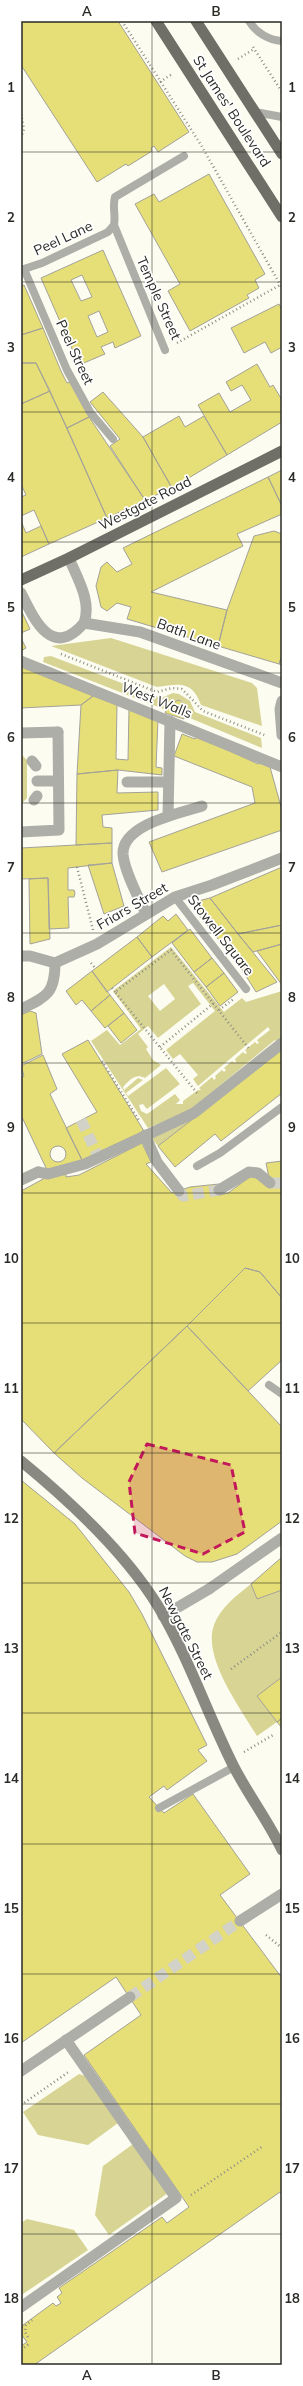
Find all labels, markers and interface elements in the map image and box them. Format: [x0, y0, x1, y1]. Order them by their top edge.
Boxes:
text: A [82, 3, 92, 19]
text: B [212, 3, 221, 19]
street label: St James' Boulevard [189, 52, 275, 170]
text: 1 [7, 79, 15, 95]
text: 1 [288, 79, 296, 95]
text: 2 [7, 209, 15, 225]
text: 2 [288, 209, 296, 225]
street label: Peel Lane [31, 217, 95, 259]
street label: Temple Street [133, 254, 185, 342]
street label: Peel Street [52, 317, 98, 387]
text: 3 [7, 339, 15, 355]
text: 3 [288, 339, 296, 355]
text: 4 [7, 469, 15, 485]
text: 4 [288, 469, 296, 485]
street label: Westgate Road [96, 472, 194, 534]
text: 5 [7, 599, 15, 615]
text: 5 [288, 599, 296, 615]
street label: Bath Lane [155, 614, 223, 654]
street label: West Walls [119, 678, 195, 722]
text: 6 [7, 729, 15, 745]
text: 6 [288, 729, 296, 745]
text: 7 [7, 859, 15, 875]
text: 7 [288, 859, 296, 875]
street label: Friars Street [93, 878, 171, 934]
street label: Stowell Square [184, 891, 258, 979]
text: 8 [7, 989, 15, 1005]
text: 8 [288, 989, 296, 1005]
text: 9 [7, 1119, 15, 1135]
text: 9 [288, 1119, 296, 1135]
text: 10 [3, 1250, 19, 1266]
text: 10 [284, 1250, 300, 1266]
text: 11 [3, 1380, 19, 1396]
text: 11 [284, 1380, 300, 1396]
text: 12 [3, 1510, 19, 1526]
text: 12 [284, 1510, 300, 1526]
street label: Newgate Street [155, 1584, 217, 1682]
text: 13 [3, 1640, 19, 1656]
text: 13 [284, 1640, 300, 1656]
text: 14 [3, 1770, 19, 1786]
text: 14 [284, 1770, 300, 1786]
text: 15 [3, 1900, 19, 1916]
text: 15 [284, 1900, 300, 1916]
text: 16 [3, 2030, 19, 2046]
text: 16 [284, 2030, 300, 2046]
text: 17 [3, 2160, 19, 2176]
text: 17 [284, 2160, 300, 2176]
text: 18 [3, 2290, 19, 2306]
text: 18 [284, 2290, 300, 2306]
text: A [82, 2367, 92, 2383]
text: B [212, 2367, 221, 2383]

